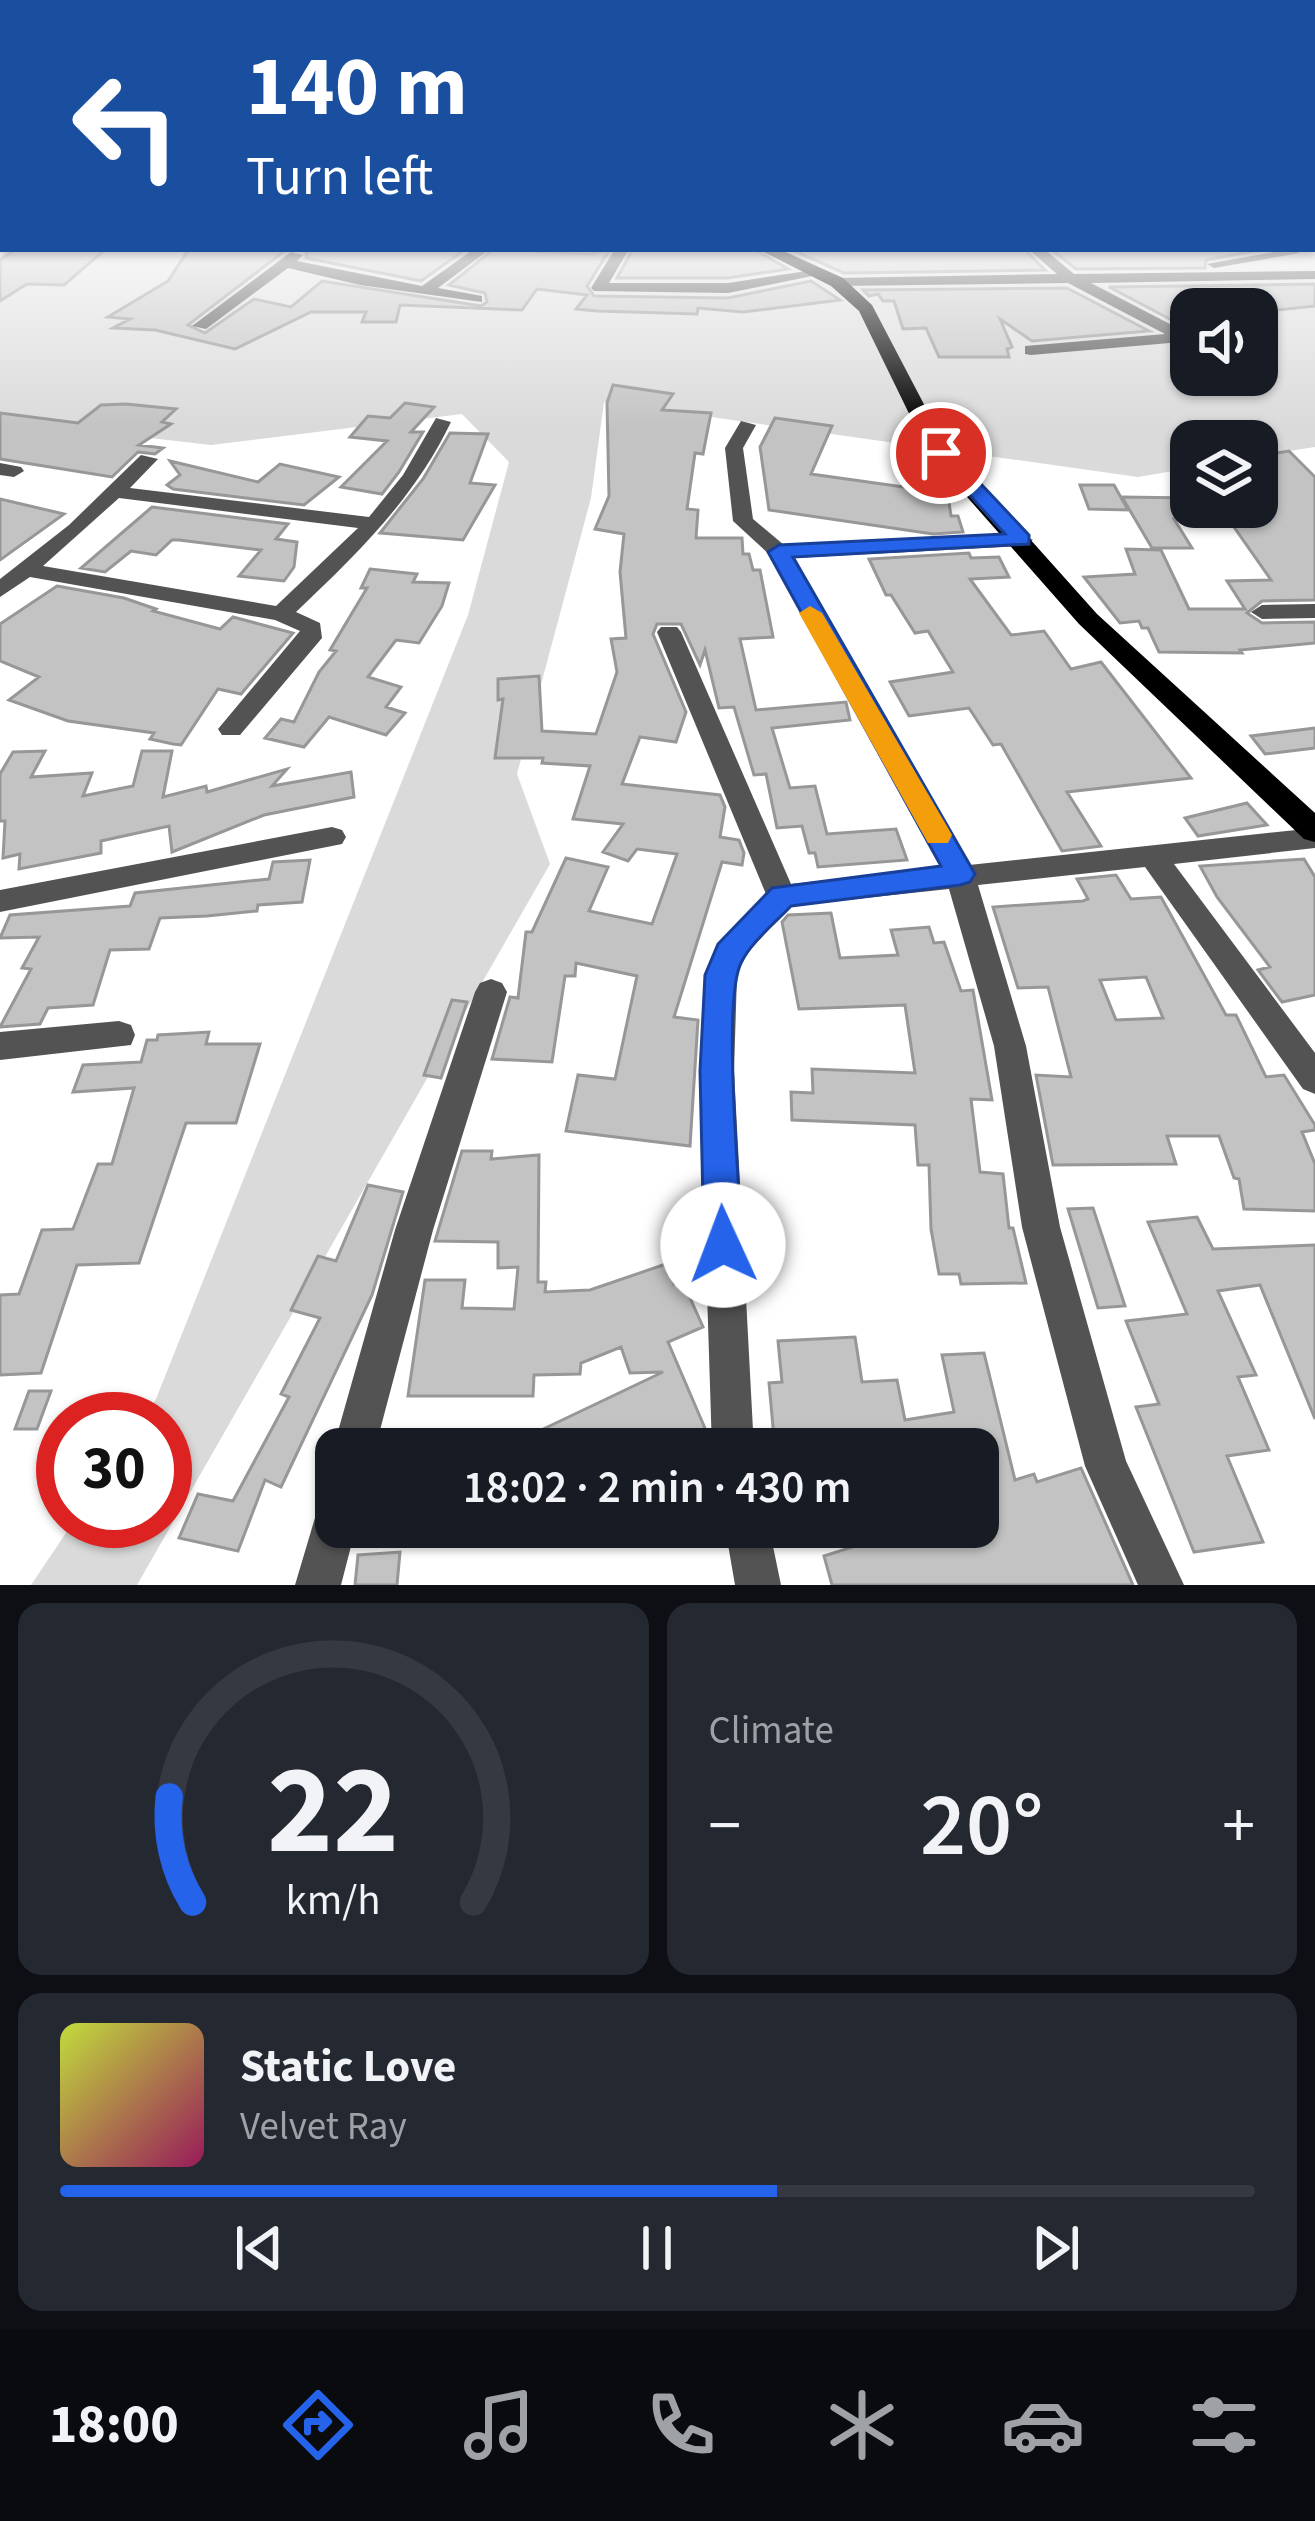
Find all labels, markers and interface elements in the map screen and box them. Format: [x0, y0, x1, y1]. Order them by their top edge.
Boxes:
text: 140 m [246, 28, 468, 148]
icon: left [48, 48, 204, 204]
text: Turn left [246, 139, 433, 216]
map controls [1170, 288, 1278, 528]
button: sound [1170, 288, 1278, 396]
pin [890, 402, 992, 504]
icon: arrive [908, 420, 974, 486]
button: layers [1170, 420, 1278, 528]
position arrow [660, 1182, 786, 1308]
speed limit sign: 30 [36, 1392, 192, 1548]
text: 18:02 · 2 min · 430 m [463, 1456, 851, 1520]
text: Climate [709, 1703, 834, 1759]
text: 22 [267, 1723, 399, 1901]
text: 20° [920, 1762, 1044, 1890]
text: − [709, 1779, 741, 1873]
text: + [1222, 1779, 1255, 1873]
text: km/h [286, 1870, 381, 1931]
text: Static Love [240, 2035, 456, 2099]
text: Velvet Ray [240, 2099, 407, 2155]
icon: previous [226, 2215, 292, 2281]
icon: pause [624, 2215, 690, 2281]
icon: next [1023, 2215, 1089, 2281]
icon: directions [276, 2383, 360, 2467]
icon: music [457, 2383, 541, 2467]
icon: phone [639, 2383, 723, 2467]
icon: climate [820, 2383, 904, 2467]
icon: car [1001, 2383, 1085, 2467]
icon: filters [1182, 2383, 1266, 2467]
text: 18:00 [49, 2387, 179, 2464]

